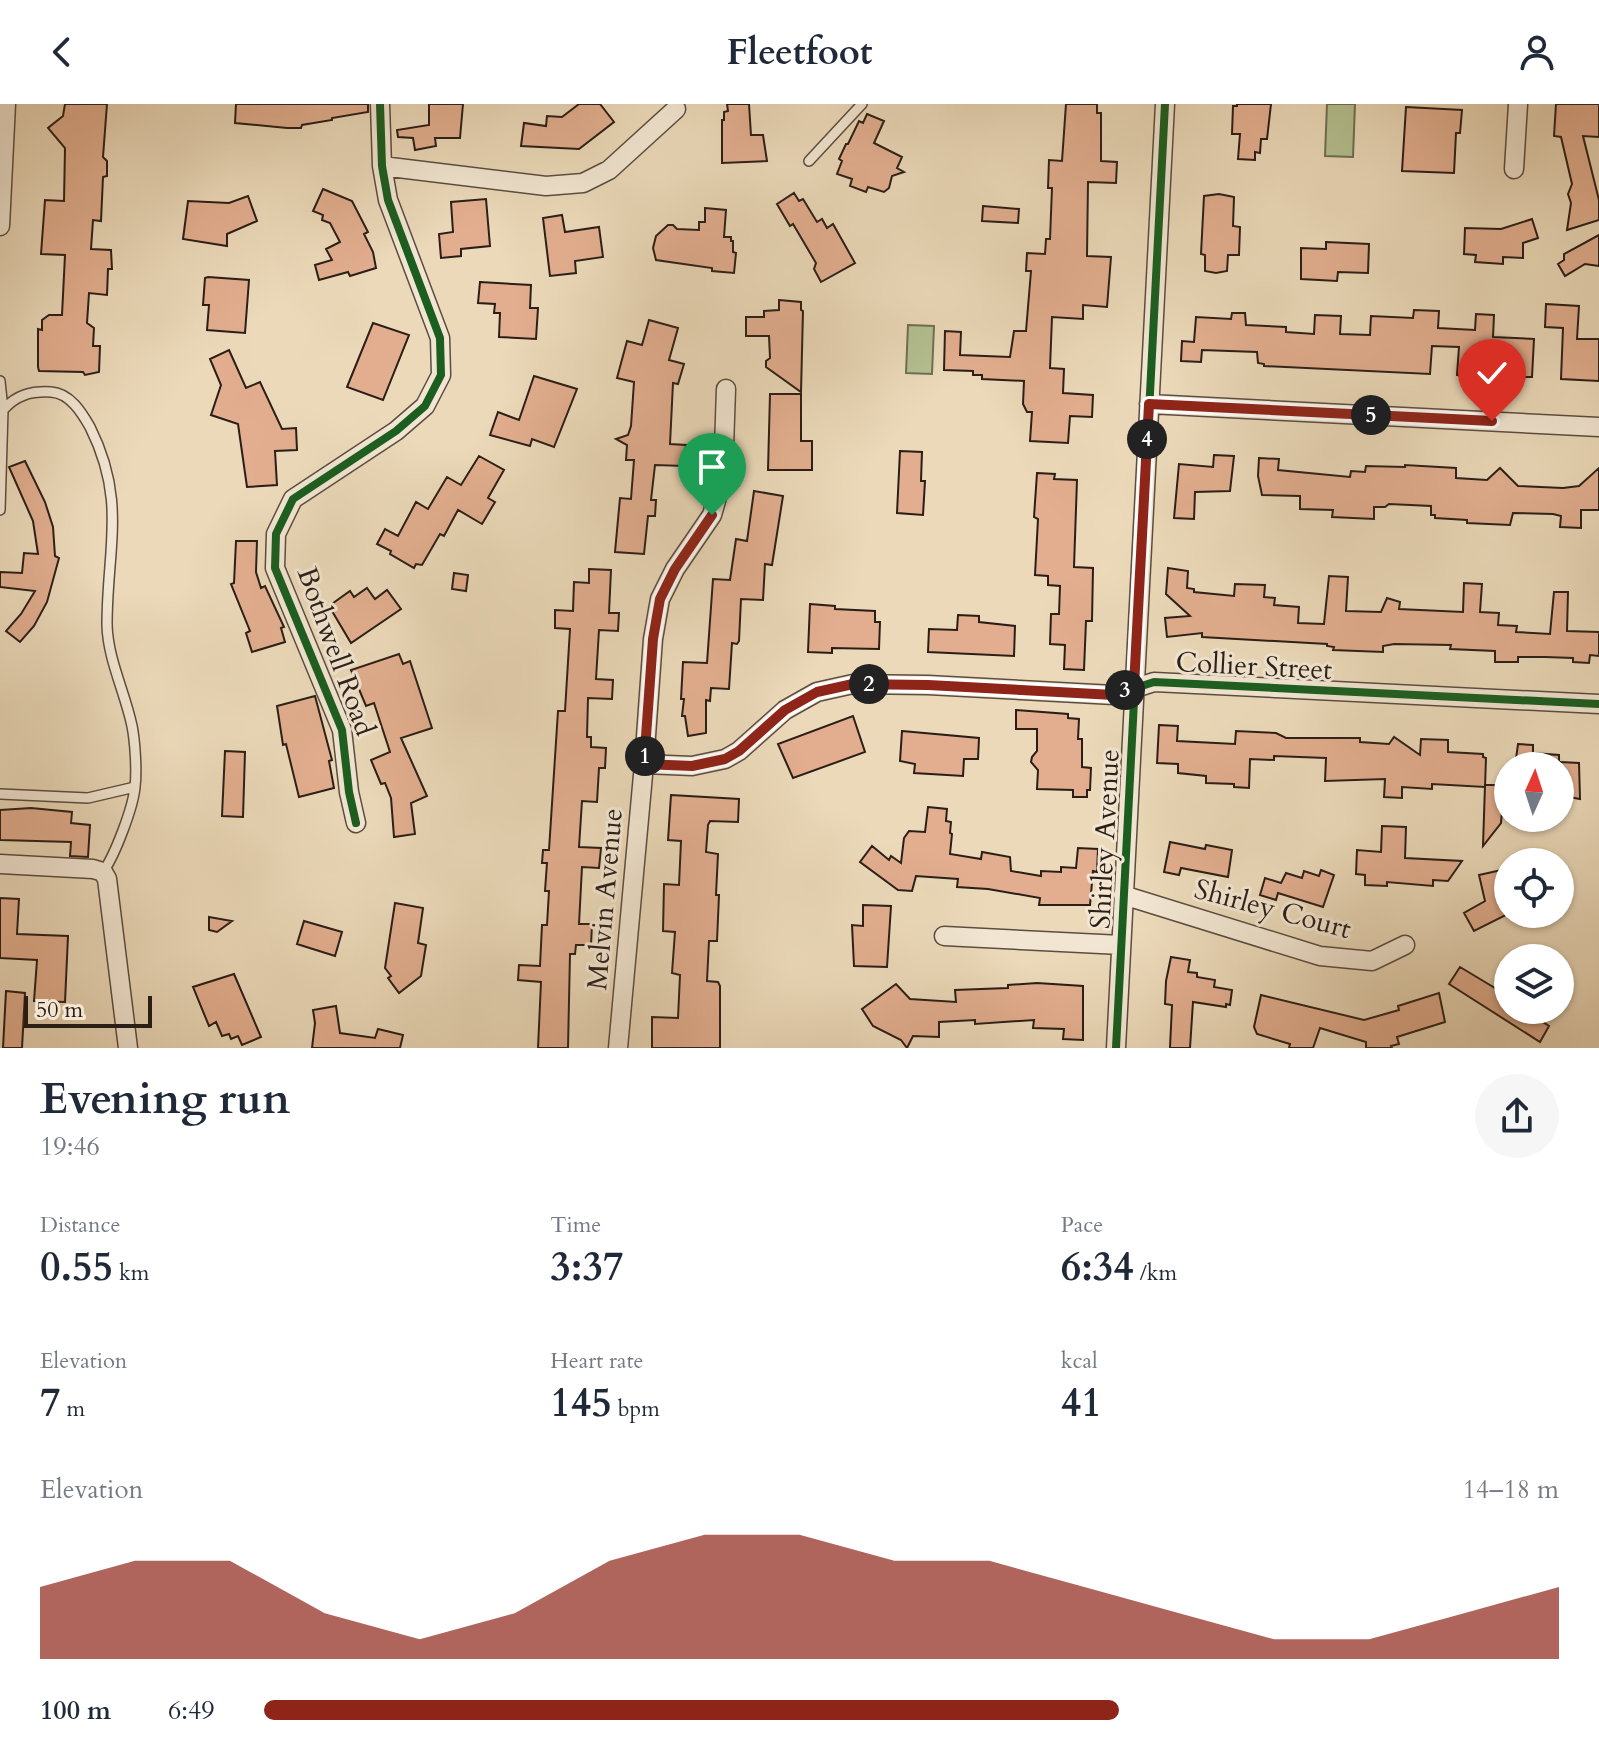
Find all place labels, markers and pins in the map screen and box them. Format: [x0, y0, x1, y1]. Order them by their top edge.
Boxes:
pin [1458, 339, 1526, 421]
pin: 5 [1351, 395, 1391, 435]
pin: 4 [1127, 419, 1167, 459]
pin [678, 433, 746, 515]
pin: 2 [849, 664, 889, 704]
pin: 3 [1105, 670, 1145, 710]
pin: 1 [625, 736, 665, 776]

